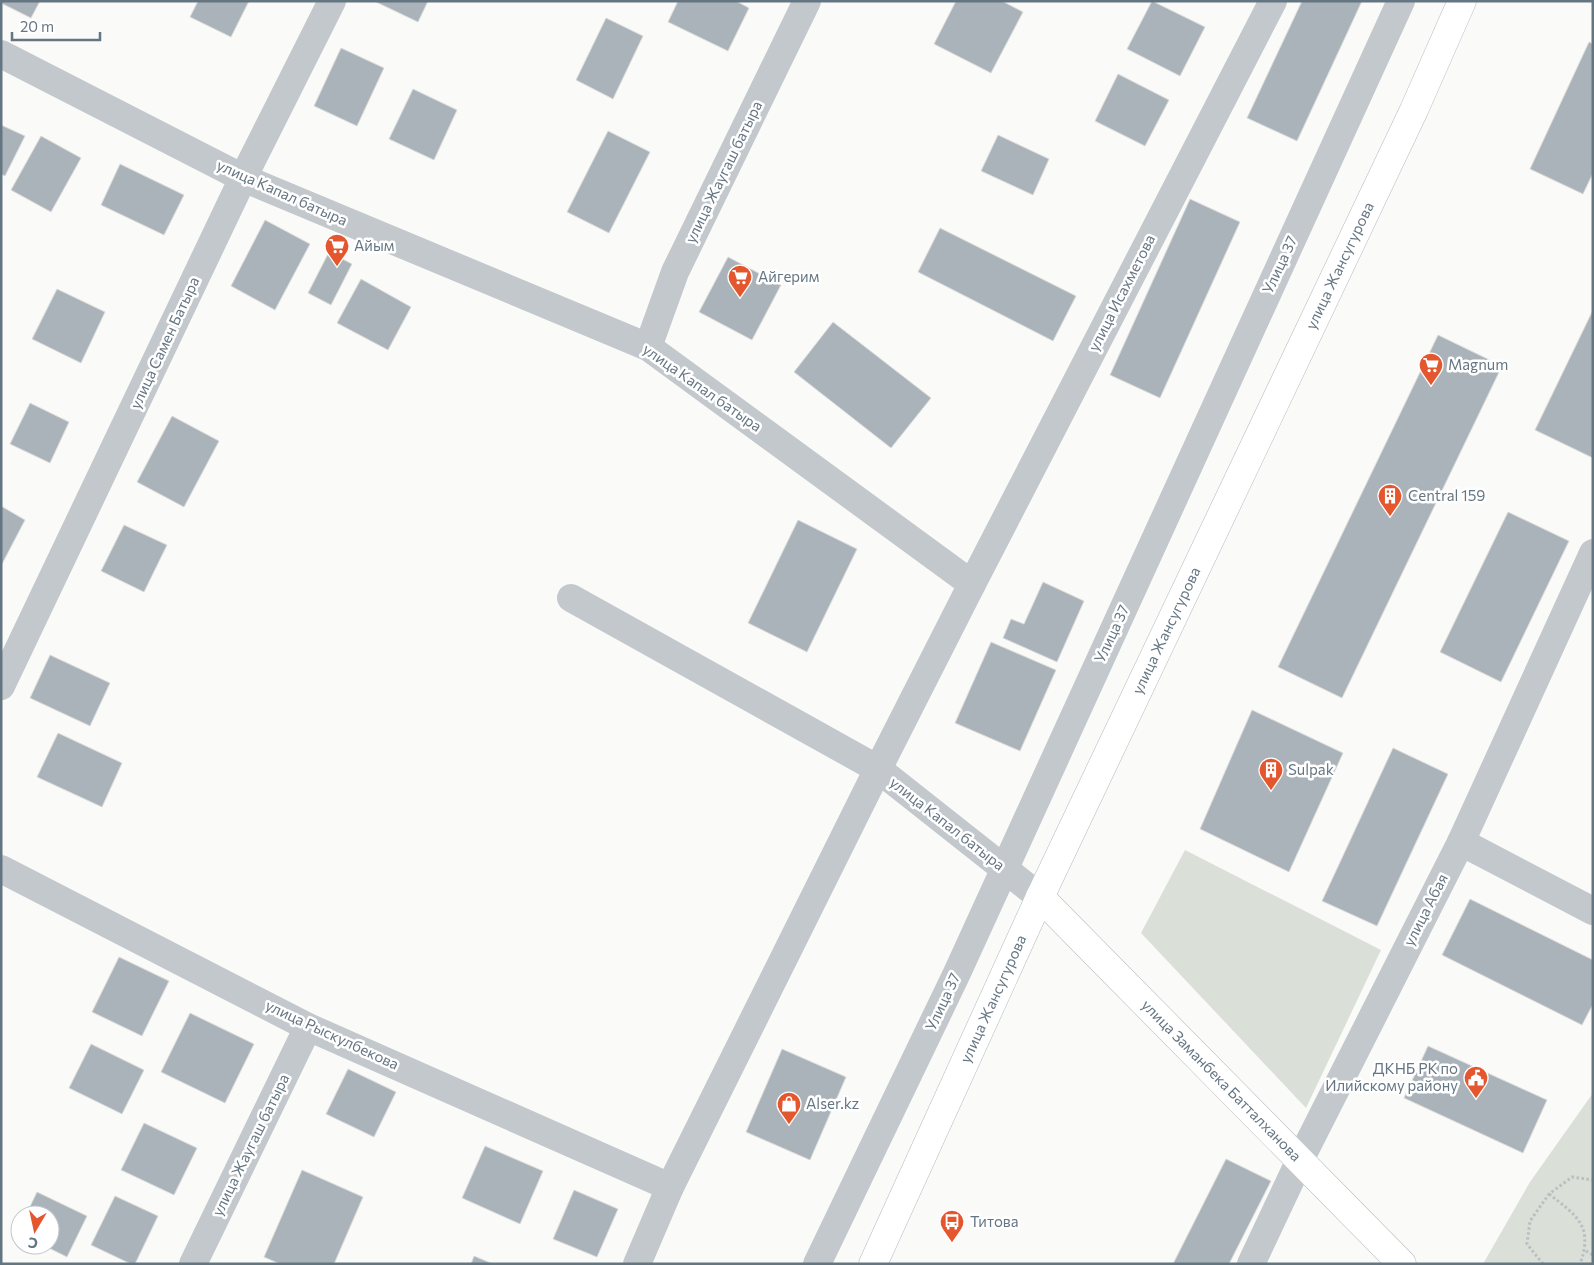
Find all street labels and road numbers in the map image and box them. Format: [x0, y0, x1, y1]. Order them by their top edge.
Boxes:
street label: улица Жаугаш батыра [681, 98, 765, 246]
street label: улица Капал батыра [214, 155, 350, 229]
street label: улица Жансугурова [1301, 199, 1377, 332]
street label: улица Исахметова [1084, 231, 1158, 354]
street label: Улица 37 [1258, 233, 1300, 296]
street label: улица Самен Батыра [126, 274, 203, 411]
street label: улица Капал батыра [640, 339, 765, 435]
street label: улица Жансугурова [1128, 564, 1204, 697]
street label: Улица 37 [1090, 602, 1132, 665]
street label: улица Капал батыра [887, 773, 1009, 874]
street label: улица Абая [1399, 870, 1451, 949]
street label: улица Жансугурова [956, 932, 1030, 1066]
street label: Улица 37 [921, 970, 963, 1033]
street label: улица Рыскулбекова [263, 995, 402, 1073]
street label: улица Заманбека Батталханова [1138, 995, 1305, 1165]
street label: улица Жаугаш батыра [208, 1071, 292, 1219]

